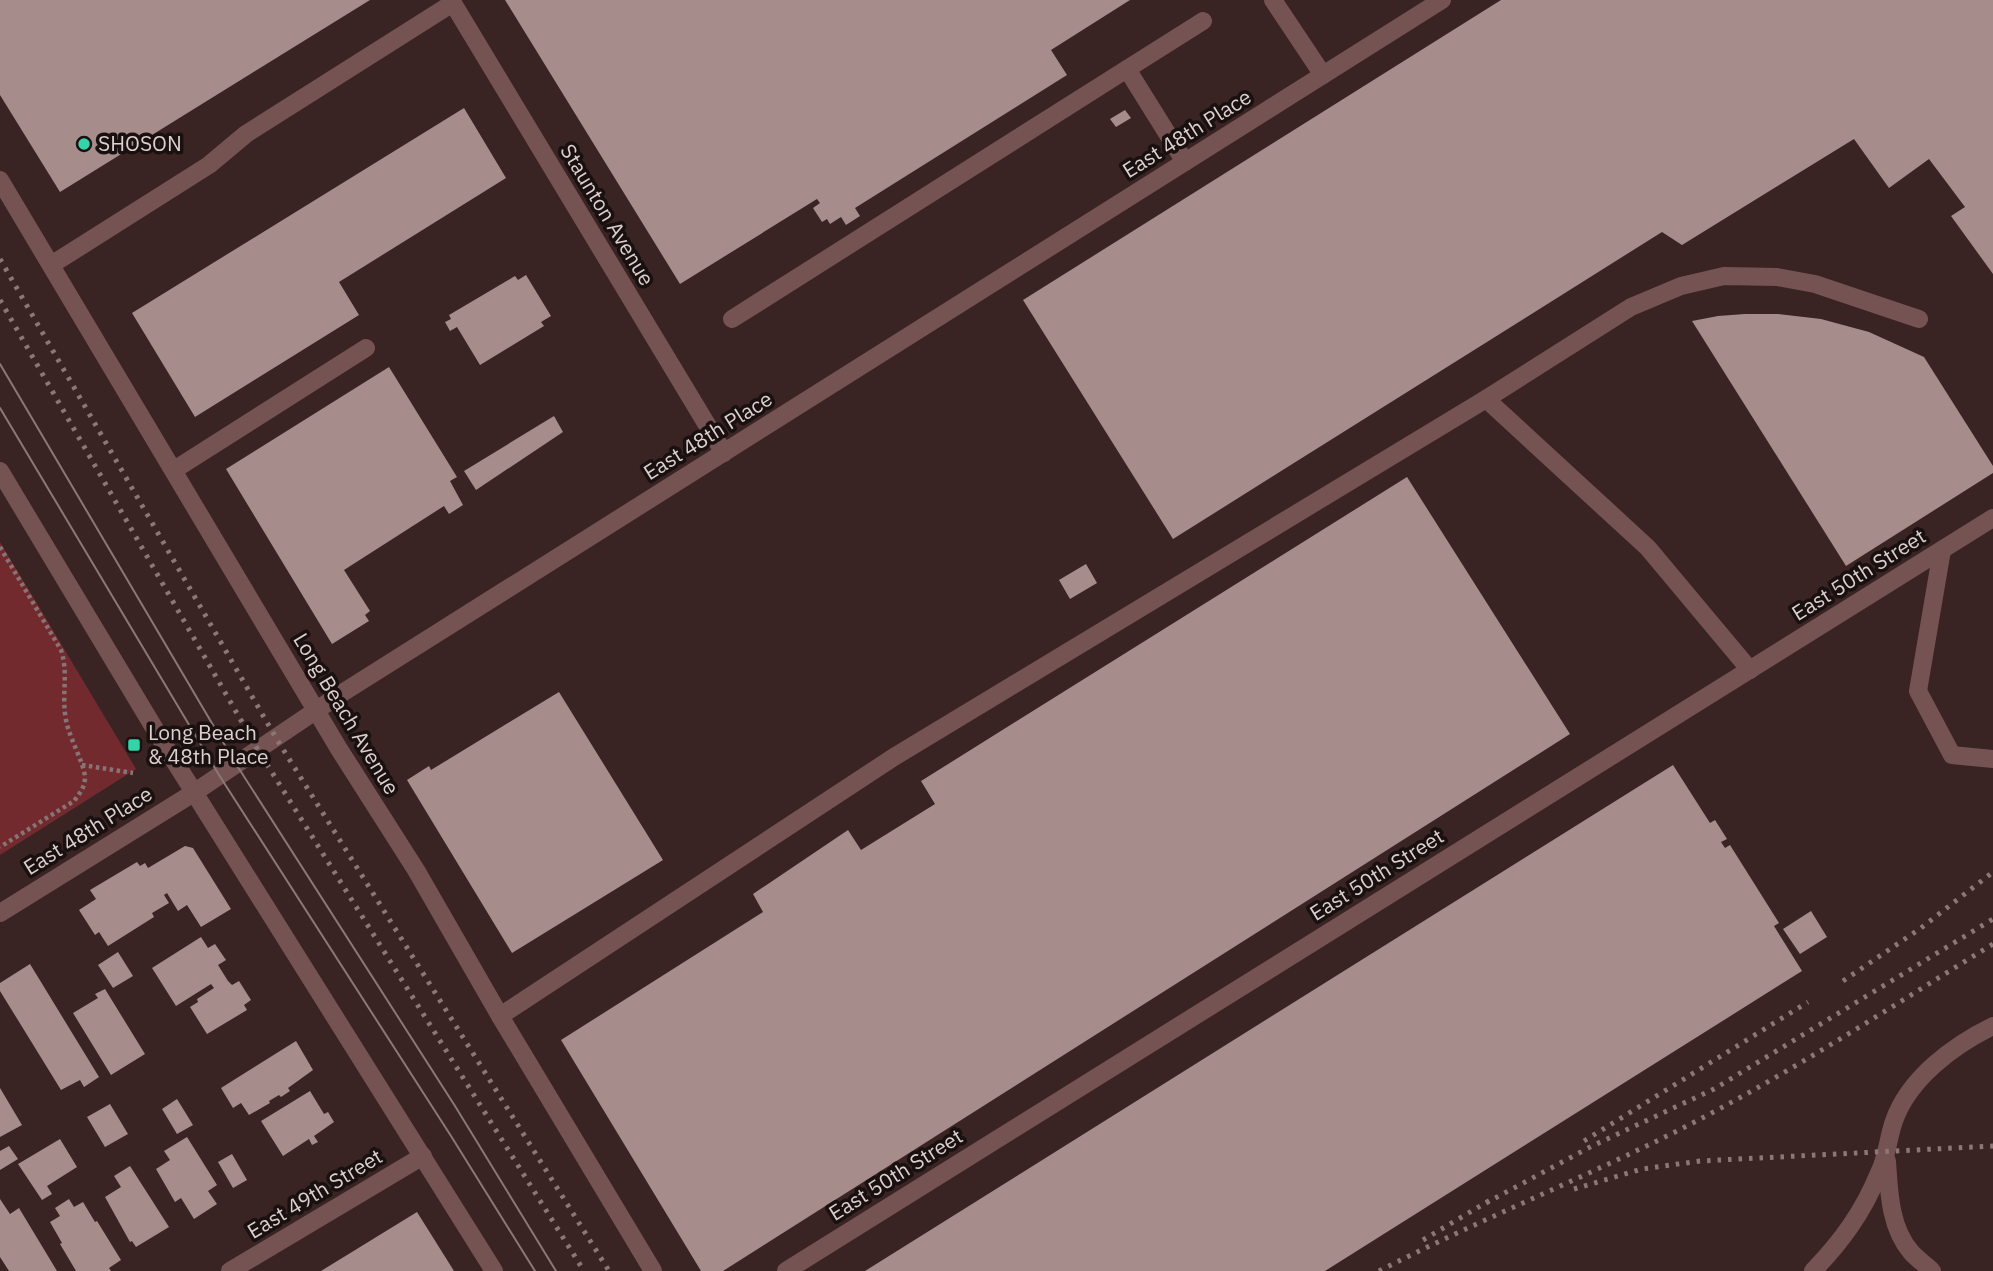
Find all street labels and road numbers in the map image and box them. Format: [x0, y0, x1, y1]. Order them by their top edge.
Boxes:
street label: East 48th Place [1117, 82, 1256, 184]
street label: Staunton Avenue [554, 138, 661, 291]
street label: East 48th Place [638, 384, 777, 486]
street label: East 50th Street [1786, 522, 1931, 627]
street label: Long Beach Avenue [287, 627, 406, 800]
street label: East 48th Place [18, 779, 157, 881]
street label: East 50th Street [1304, 822, 1449, 927]
street label: East 50th Street [823, 1122, 968, 1227]
street label: East 49th Street [242, 1142, 387, 1245]

